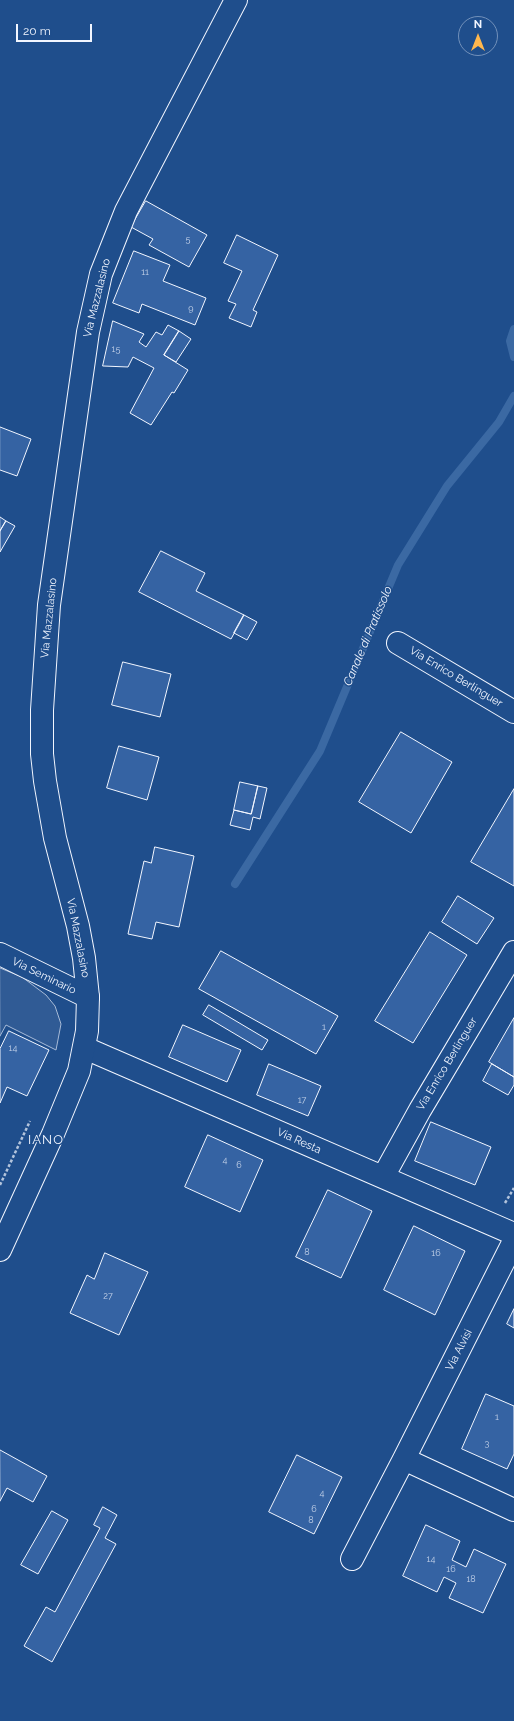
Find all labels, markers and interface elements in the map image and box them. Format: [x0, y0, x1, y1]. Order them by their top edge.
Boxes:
scale bar [18, 16, 94, 42]
north arrow [458, 16, 498, 56]
text: N [474, 18, 482, 31]
text: 20 m [23, 24, 51, 38]
house number: 5 [186, 234, 190, 244]
street label: Via Mazzalasino [81, 257, 113, 339]
house number: 11 [141, 267, 149, 277]
house number: 9 [188, 303, 194, 313]
house number: 15 [112, 344, 120, 354]
street label: Via Mazzalasino [38, 577, 60, 659]
water label: Canale di Pratissolo [340, 584, 396, 688]
street label: Via Enrico Berlinguer [407, 644, 505, 710]
street label: Via Mazzalasino [64, 897, 92, 979]
street label: Via Seminario [10, 955, 78, 997]
street label: Via Enrico Berlinguer [414, 1015, 480, 1113]
house number: 1 [322, 1022, 326, 1032]
house number: 14 [9, 1043, 17, 1053]
house number: 17 [298, 1095, 306, 1105]
street label: Via Resta [275, 1125, 323, 1157]
district label: IANO [28, 1132, 64, 1148]
house number: 4 [223, 1155, 227, 1165]
house number: 6 [236, 1160, 242, 1170]
house number: 8 [304, 1247, 310, 1257]
house number: 16 [431, 1248, 441, 1258]
house number: 27 [103, 1291, 113, 1301]
street label: Via Alvisi [443, 1327, 475, 1373]
house number: 1 [495, 1412, 499, 1422]
house number: 3 [485, 1438, 489, 1448]
house number: 4 [320, 1488, 324, 1498]
house number: 6 [311, 1504, 317, 1514]
house number: 8 [308, 1515, 314, 1525]
house number: 14 [427, 1554, 435, 1564]
house number: 16 [446, 1564, 456, 1574]
house number: 18 [466, 1574, 476, 1584]

